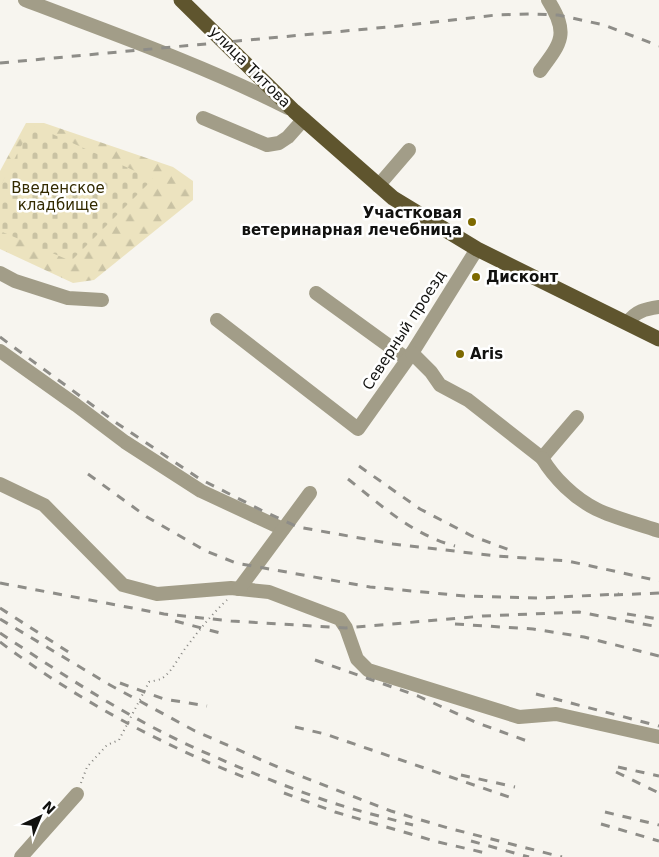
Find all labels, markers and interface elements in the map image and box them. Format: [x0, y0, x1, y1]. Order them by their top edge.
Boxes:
street label: улица Титова [206, 23, 294, 111]
park label: Введенское кладбище [11, 179, 105, 214]
place label: Участковая ветеринарная лечебница [241, 204, 462, 239]
marker: Участковая ветеринарная лечебница [466, 216, 478, 228]
street label: Северный проезд [358, 267, 450, 393]
place label: Дисконт [486, 268, 559, 286]
marker: Дисконт [470, 271, 482, 283]
place label: Aris [470, 345, 503, 363]
marker: Aris [454, 348, 466, 360]
north arrow [15, 792, 65, 842]
text: N [39, 798, 59, 817]

